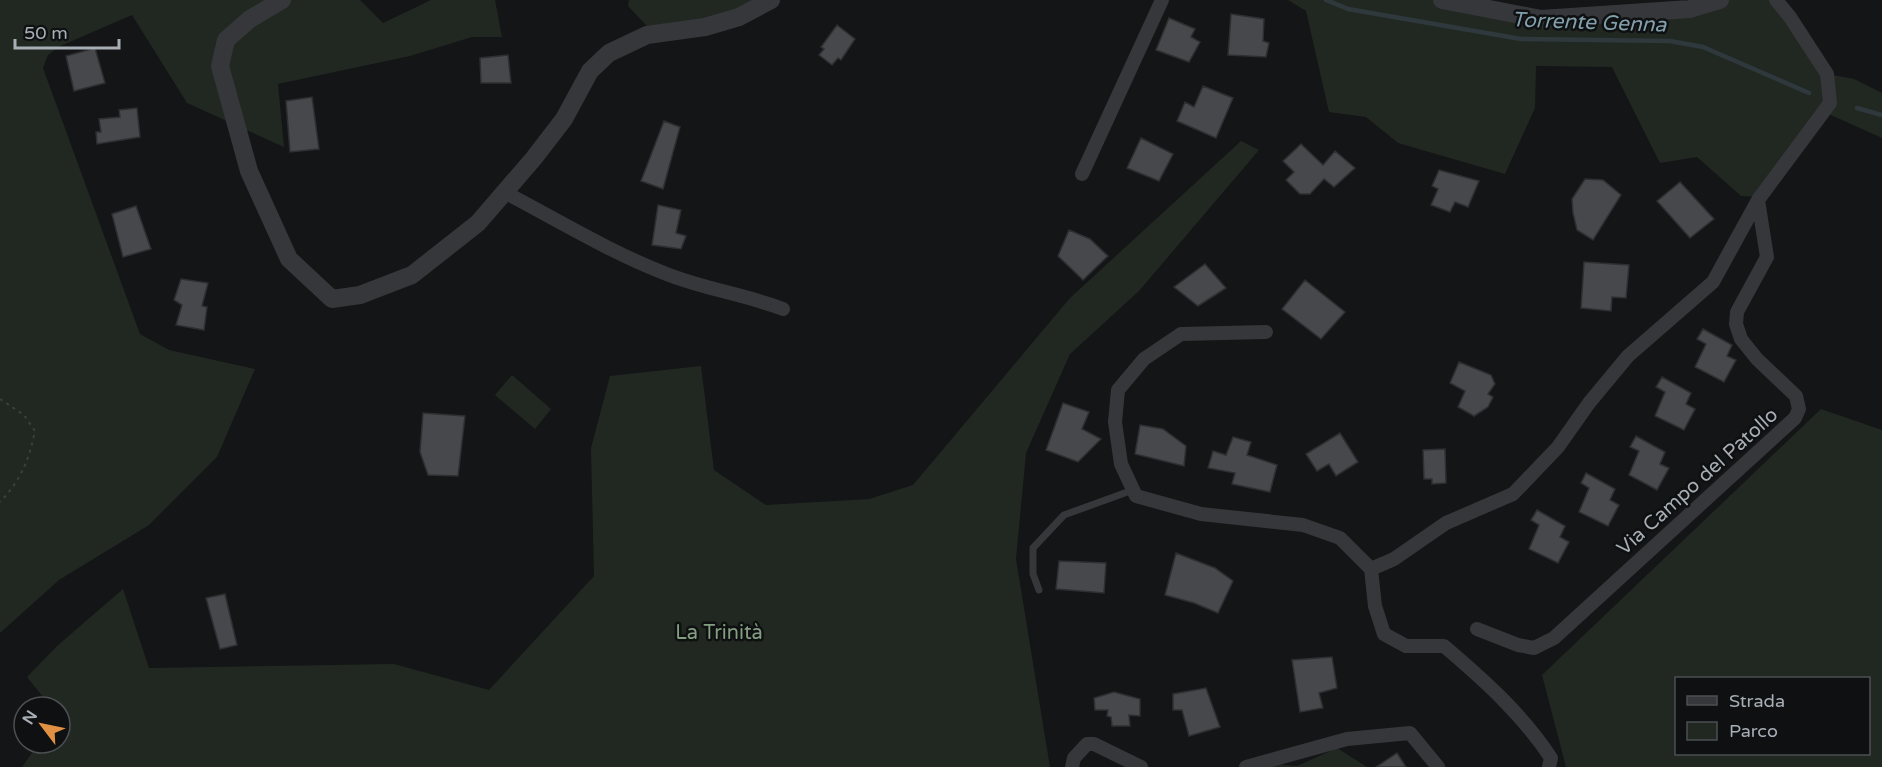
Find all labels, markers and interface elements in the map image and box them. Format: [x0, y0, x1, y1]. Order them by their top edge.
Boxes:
water label: Torrente Genna [1511, 7, 1668, 38]
scale bar [15, 12, 118, 50]
text: 50 m [24, 22, 68, 44]
street label: Via Campo del Patollo [1612, 403, 1783, 560]
park label: La Trinità [675, 621, 763, 645]
legend [1675, 677, 1870, 755]
text: Strada [1729, 690, 1785, 712]
north arrow [12, 695, 72, 755]
text: N [18, 707, 42, 728]
text: Parco [1729, 720, 1778, 742]

